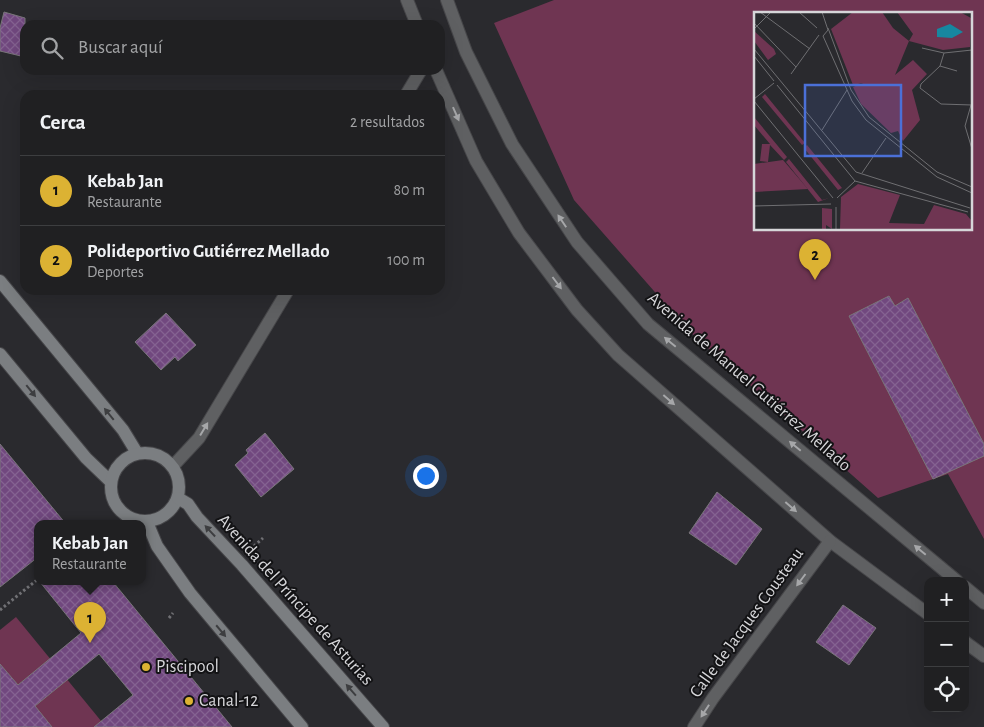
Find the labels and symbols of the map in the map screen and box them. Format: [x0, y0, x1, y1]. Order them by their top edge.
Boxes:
inset map [754, 12, 972, 230]
one-way arrow [451, 107, 460, 122]
one-way arrow [558, 214, 567, 227]
pin: 2 [799, 239, 831, 280]
one-way arrow [552, 276, 562, 290]
street label: Avenida de Manuel Gutiérrez Mellado [644, 289, 854, 475]
one-way arrow [664, 336, 677, 347]
one-way arrow [25, 385, 36, 398]
one-way arrow [663, 394, 675, 406]
one-way arrow [103, 408, 114, 421]
one-way arrow [200, 422, 209, 435]
one-way arrow [789, 440, 802, 451]
your location [413, 463, 439, 489]
one-way arrow [785, 501, 797, 513]
street label: Avenida del Príncipe de Asturias [214, 511, 376, 689]
one-way arrow [204, 525, 216, 537]
one-way arrow [913, 544, 926, 555]
street label: Calle de Jacques Cousteau [687, 545, 807, 701]
one-way arrow [796, 573, 806, 587]
pin: 1 [74, 602, 106, 643]
one-way arrow [216, 624, 227, 637]
place label: Piscipool [156, 658, 219, 676]
marker: Piscipool [140, 661, 152, 673]
one-way arrow [346, 684, 357, 697]
place label: Canal-12 [199, 692, 258, 710]
marker: Canal-12 [183, 695, 195, 707]
one-way arrow [700, 704, 709, 718]

